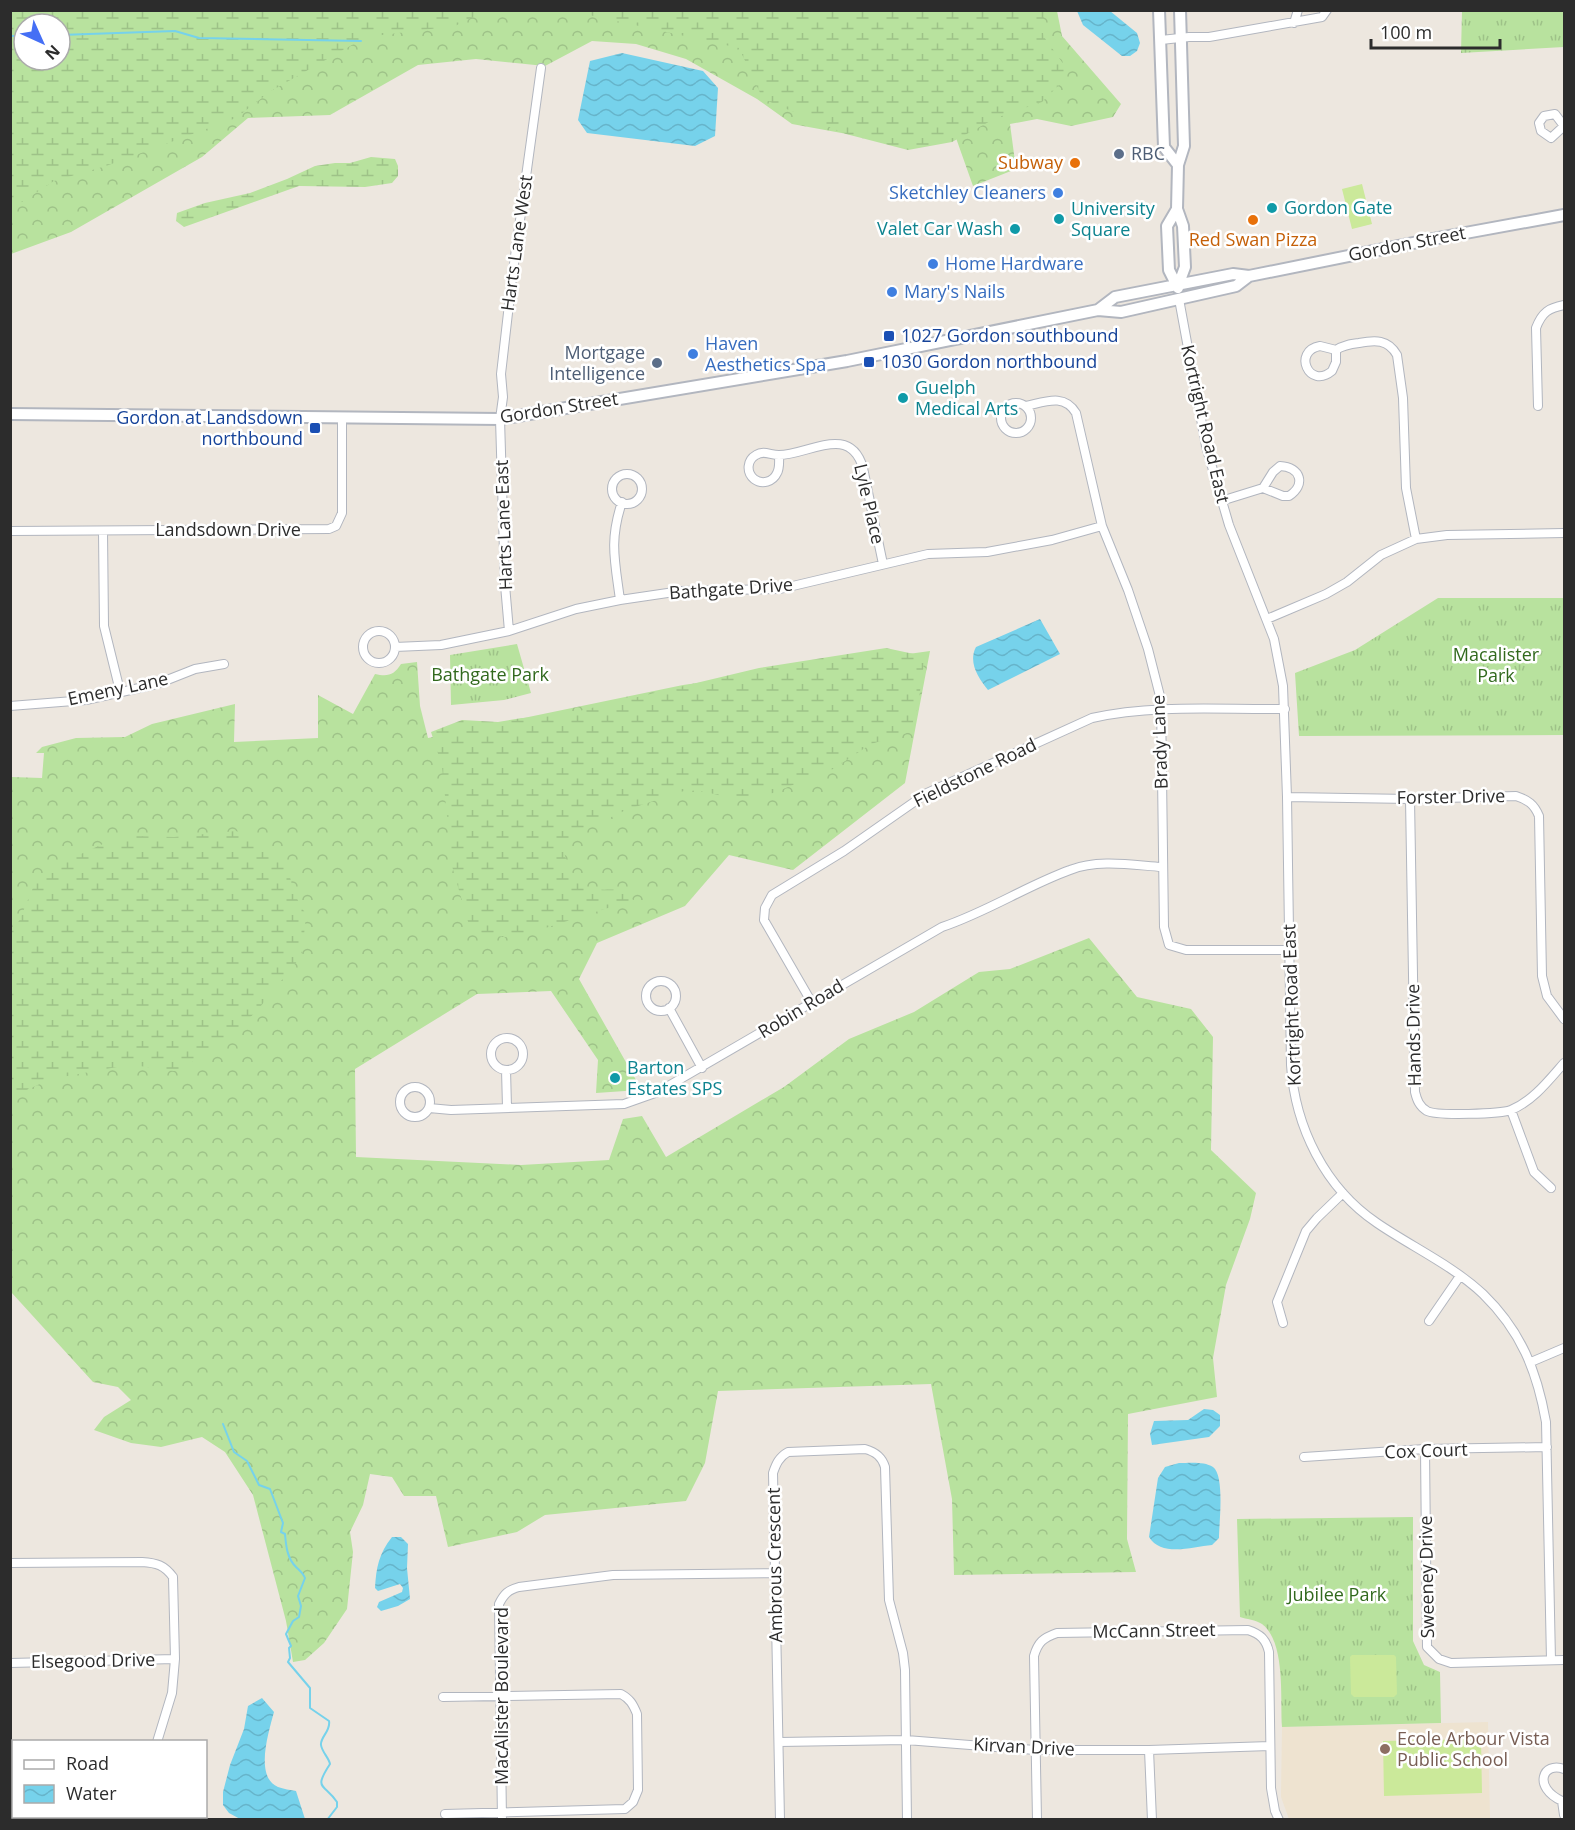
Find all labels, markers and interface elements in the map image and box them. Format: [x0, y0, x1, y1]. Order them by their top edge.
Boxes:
north arrow [12, 12, 72, 72]
scale bar [1371, 12, 1500, 50]
text: 100 m [1380, 20, 1432, 44]
text: N [40, 40, 65, 65]
place label: RBC [1131, 141, 1165, 165]
marker: RBC [1112, 147, 1126, 161]
place label: Subway [998, 150, 1064, 174]
marker: Subway [1068, 156, 1082, 170]
street label: Harts Lane West [495, 173, 537, 312]
place label: Sketchley Cleaners [889, 180, 1046, 204]
marker: Sketchley Cleaners [1051, 186, 1065, 200]
place label: Gordon Gate [1284, 195, 1392, 219]
place label: University Square [1071, 196, 1156, 241]
marker: Gordon Gate [1265, 201, 1279, 215]
marker: University Square [1052, 212, 1066, 226]
marker: Red Swan Pizza [1246, 213, 1260, 227]
place label: Valet Car Wash [877, 216, 1003, 240]
street label: Gordon Street [1346, 220, 1468, 266]
marker: Valet Car Wash [1008, 222, 1022, 236]
place label: Red Swan Pizza [1189, 227, 1317, 251]
place label: Home Hardware [945, 251, 1084, 275]
marker: Home Hardware [926, 257, 940, 271]
place label: Mary's Nails [904, 279, 1005, 303]
marker: Mary's Nails [885, 285, 899, 299]
place label: 1027 Gordon southbound [901, 323, 1119, 347]
marker: 1027 Gordon southbound [882, 329, 896, 343]
place label: Haven Aesthetics Spa [705, 331, 826, 376]
place label: Mortgage Intelligence [549, 340, 645, 385]
street label: Kortright Road East [1176, 342, 1236, 505]
marker: Haven Aesthetics Spa [686, 347, 700, 361]
place label: 1030 Gordon northbound [881, 349, 1097, 373]
marker: 1030 Gordon northbound [862, 355, 876, 369]
marker: Mortgage Intelligence [650, 356, 664, 370]
place label: Guelph Medical Arts [915, 375, 1018, 420]
street label: Gordon Street [498, 386, 620, 428]
marker: Guelph Medical Arts [896, 391, 910, 405]
place label: Gordon at Landsdown northbound [116, 405, 303, 450]
marker: Gordon at Landsdown northbound [308, 421, 322, 435]
street label: Harts Lane East [489, 459, 517, 591]
street label: Lyle Place [849, 461, 891, 546]
street label: Landsdown Drive [155, 517, 301, 541]
street label: Bathgate Drive [668, 572, 794, 604]
park label: Macalister Park [1453, 642, 1540, 687]
park label: Bathgate Park [431, 662, 549, 686]
street label: Emeny Lane [65, 666, 170, 710]
street label: Brady Lane [1145, 695, 1173, 790]
street label: Fieldstone Road [909, 732, 1040, 812]
street label: Forster Drive [1396, 783, 1506, 809]
street label: Kortright Road East [1276, 924, 1306, 1086]
street label: Robin Road [753, 973, 848, 1043]
street label: Hands Drive [1400, 983, 1426, 1087]
place label: Barton Estates SPS [627, 1055, 722, 1100]
marker: Barton Estates SPS [608, 1071, 622, 1085]
street label: Cox Court [1384, 1437, 1468, 1463]
street label: Ambrous Crescent [761, 1487, 787, 1643]
street label: Sweeney Drive [1413, 1515, 1439, 1639]
park label: Jubilee Park [1286, 1582, 1387, 1606]
street label: MacAlister Boulevard [489, 1607, 513, 1785]
street label: McCann Street [1092, 1617, 1216, 1643]
street label: Elsegood Drive [31, 1647, 155, 1673]
place label: Ecole Arbour Vista Public School [1397, 1726, 1550, 1771]
street label: Kirvan Drive [973, 1731, 1075, 1761]
legend [12, 1740, 207, 1818]
marker: Ecole Arbour Vista Public School [1378, 1742, 1392, 1756]
text: Road [66, 1751, 109, 1775]
text: Water [66, 1781, 117, 1805]

